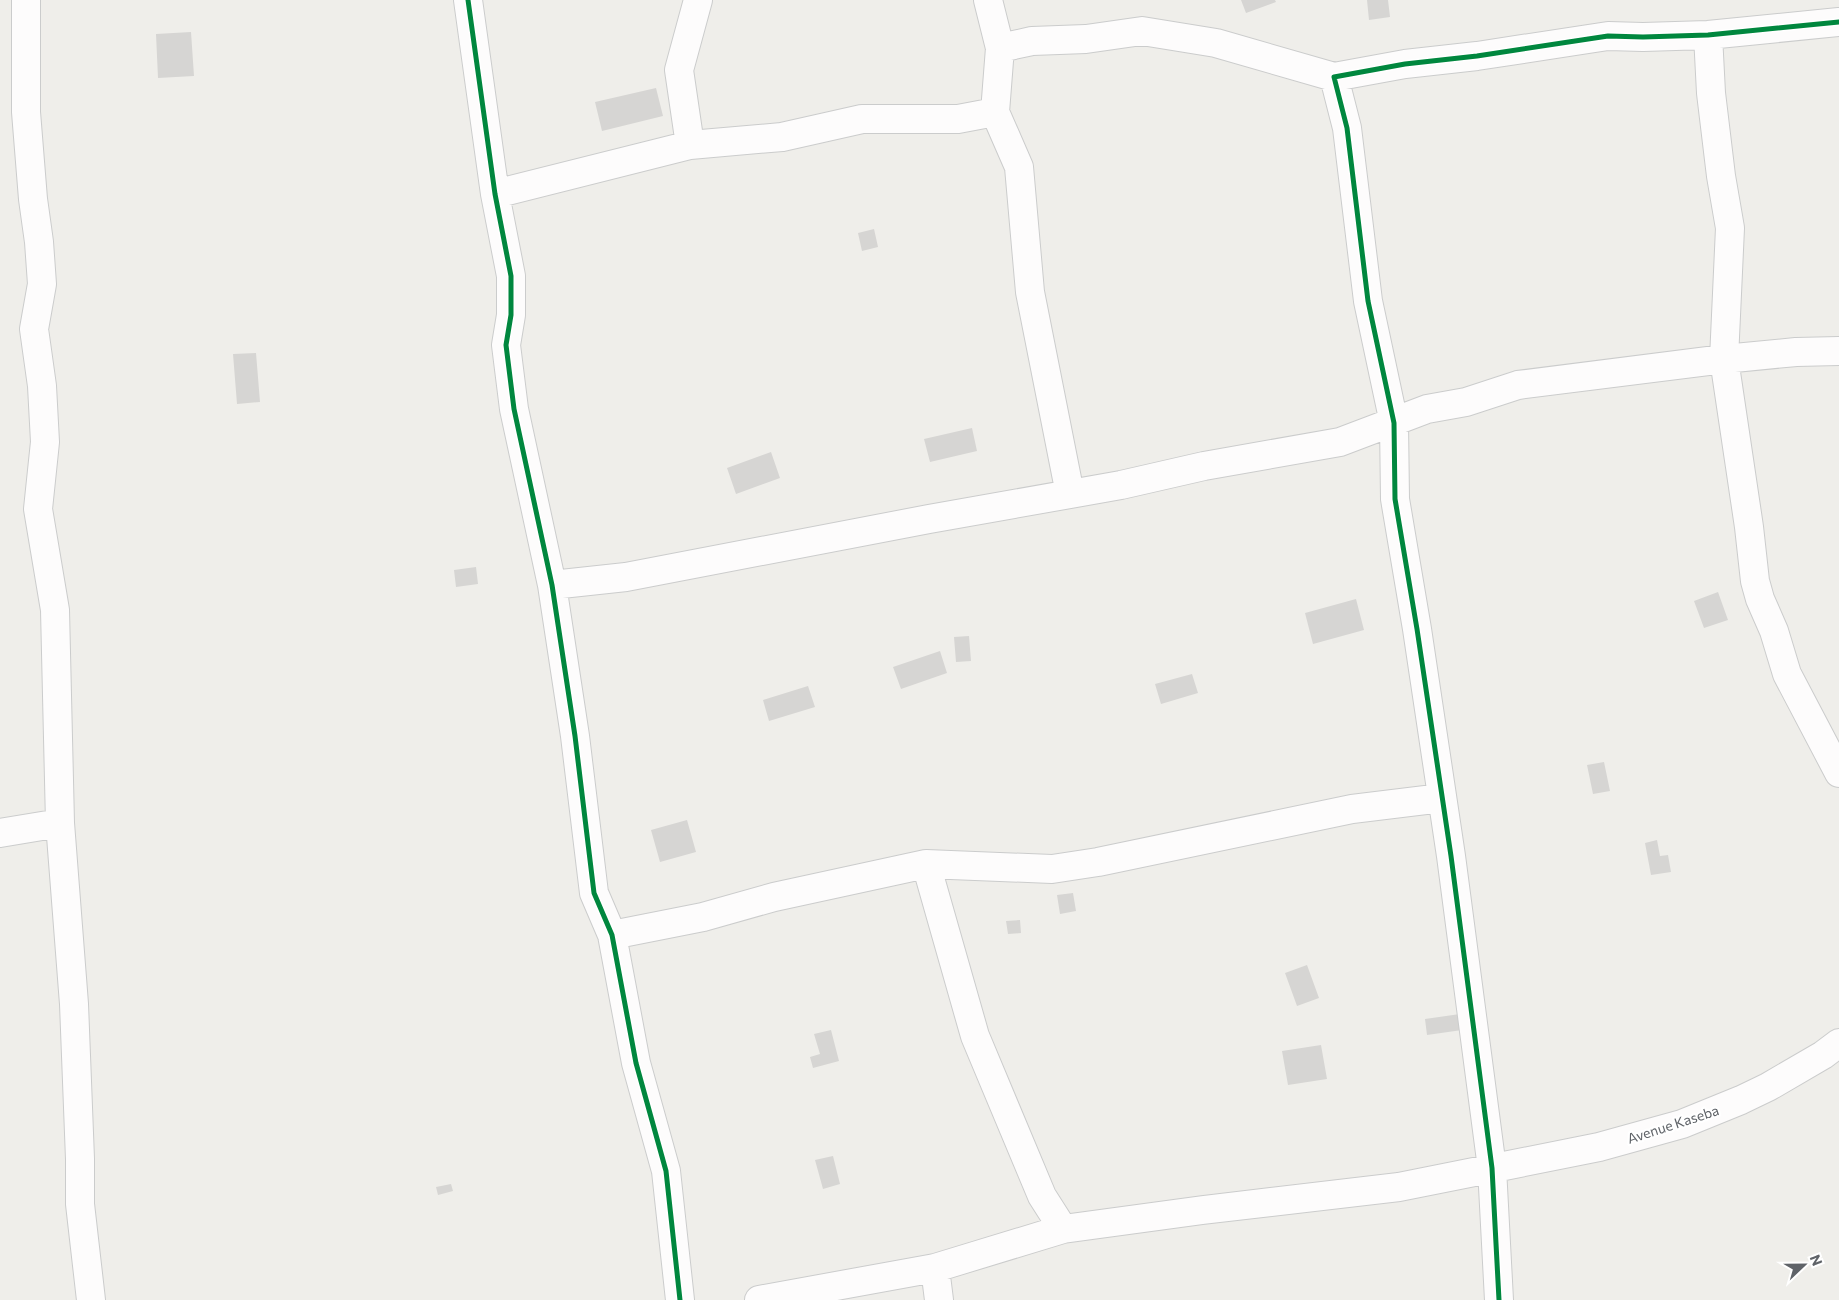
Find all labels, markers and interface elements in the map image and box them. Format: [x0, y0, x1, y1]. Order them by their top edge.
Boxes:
street label: Avenue Kaseba [1625, 1101, 1721, 1147]
north arrow [1779, 1240, 1829, 1290]
text: N [1807, 1252, 1826, 1268]

